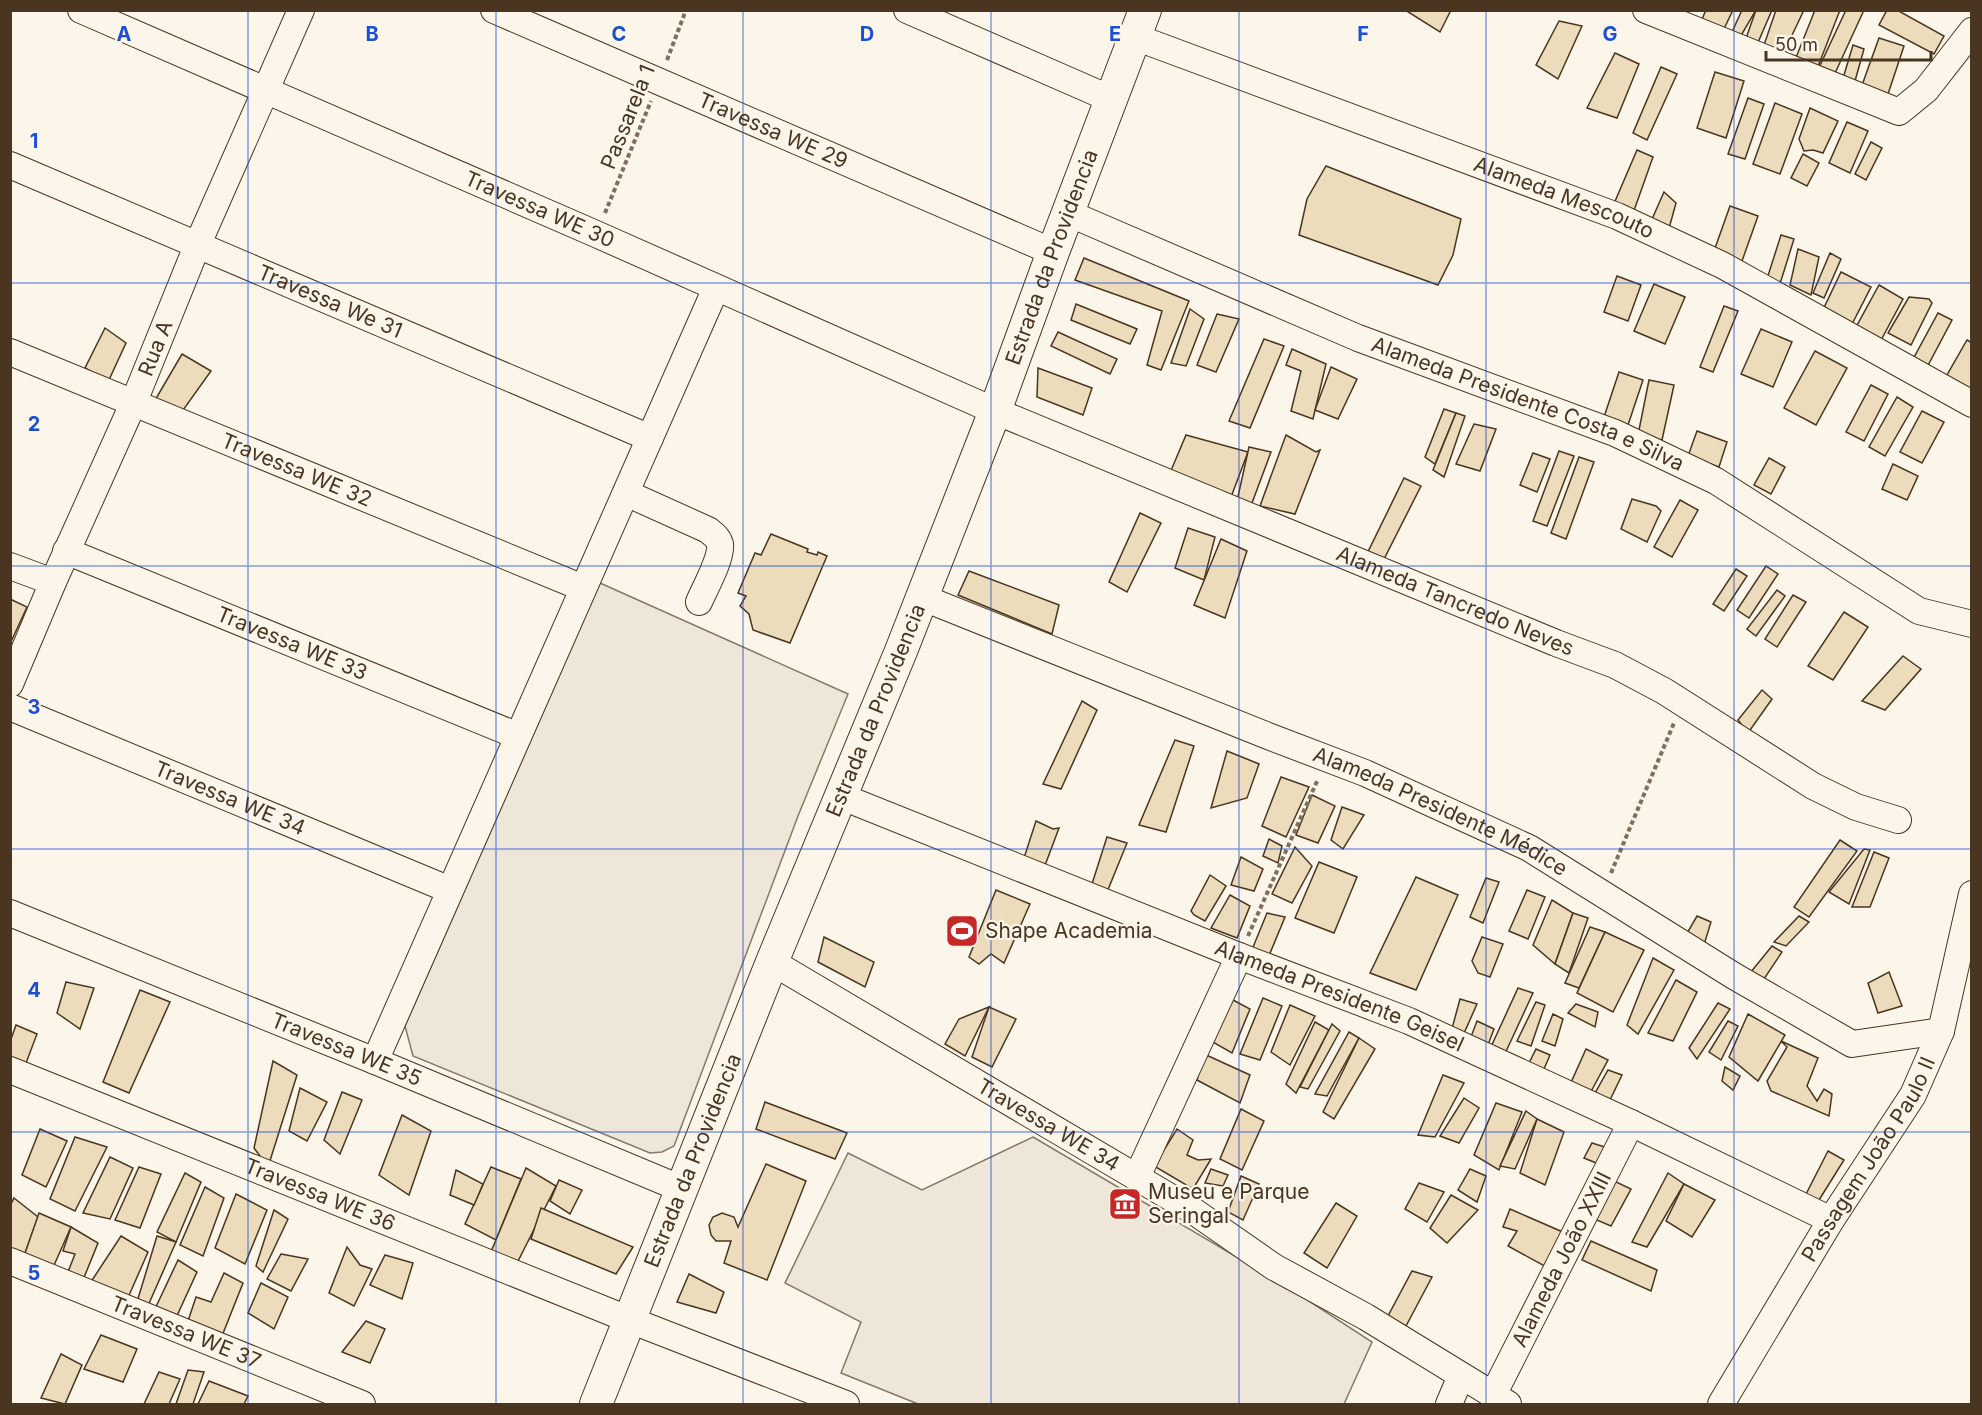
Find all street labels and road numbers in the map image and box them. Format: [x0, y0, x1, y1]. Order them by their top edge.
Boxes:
street label: Passarela 1 [595, 61, 660, 173]
street label: Travessa WE 29 [695, 87, 852, 174]
street label: Estrada da Providencia [1000, 146, 1103, 368]
street label: Alameda Mescouto [1471, 151, 1658, 244]
street label: Travessa WE 30 [461, 165, 618, 253]
street label: Travessa We 31 [254, 259, 406, 343]
street label: Rua A [133, 316, 178, 380]
street label: Alameda Presidente Costa e Silva [1368, 331, 1688, 476]
street label: Travessa WE 32 [218, 428, 376, 512]
street label: Alameda Tancredo Neves [1333, 541, 1577, 661]
street label: Estrada da Providencia [821, 600, 930, 820]
street label: Travessa WE 33 [213, 601, 371, 685]
street label: Alameda Presidente Médice [1310, 741, 1572, 881]
street label: Travessa WE 34 [151, 755, 309, 840]
street label: Alameda Presidente Geisel [1212, 935, 1468, 1057]
street label: Travessa WE 35 [268, 1007, 425, 1091]
street label: Estrada da Providencia [639, 1050, 746, 1271]
street label: Passagem João Paulo II [1796, 1053, 1940, 1266]
street label: Travessa WE 34 [973, 1073, 1124, 1177]
street label: Travessa WE 36 [241, 1153, 399, 1236]
street label: Alameda João XXIII [1506, 1167, 1616, 1351]
street label: Travessa WE 37 [108, 1290, 265, 1374]

